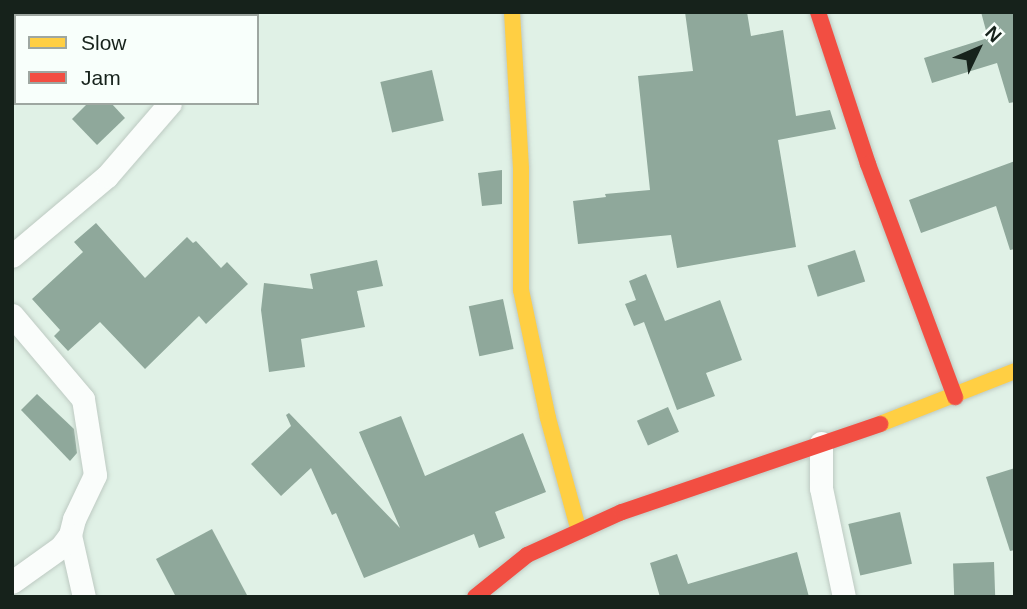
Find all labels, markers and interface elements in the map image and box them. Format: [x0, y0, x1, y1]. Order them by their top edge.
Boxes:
legend [14, 14, 259, 105]
north arrow [943, 14, 1013, 84]
text: N [981, 22, 1006, 46]
text: Slow [81, 31, 127, 54]
text: Jam [81, 66, 121, 89]

